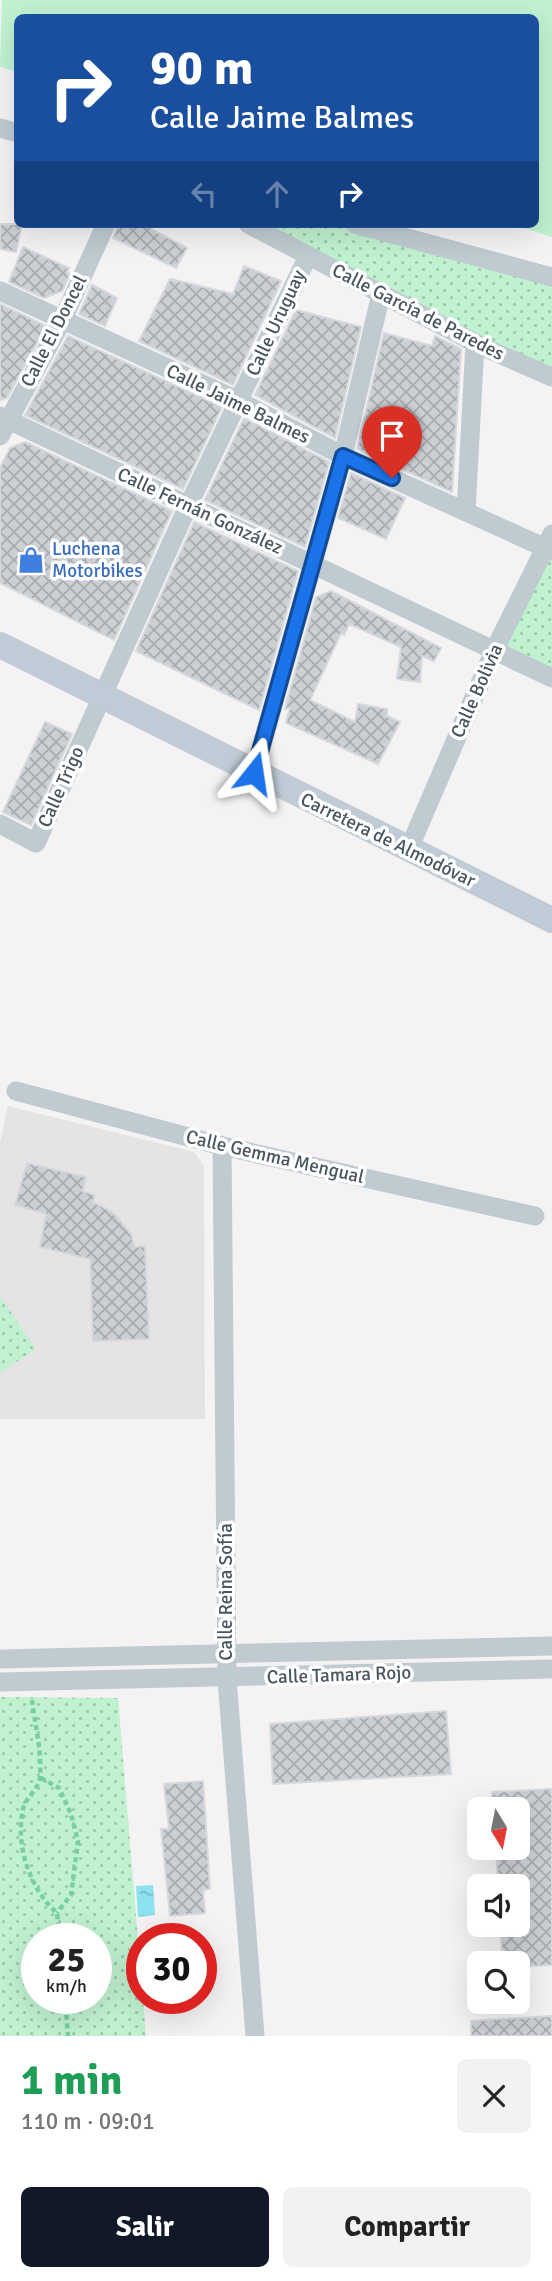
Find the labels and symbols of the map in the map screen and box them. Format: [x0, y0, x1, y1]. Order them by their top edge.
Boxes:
street label: Calle García de Paredes [328, 258, 508, 366]
street label: Calle Uruguay [241, 266, 311, 380]
street label: Calle El Doncel [16, 271, 92, 391]
street label: Calle Jaime Balmes [162, 359, 314, 449]
pin [362, 406, 422, 478]
street label: Calle Fernán González [113, 462, 287, 560]
place label: Luchena Motorbikes [52, 537, 143, 583]
shop icon: Luchena Motorbikes [16, 545, 46, 575]
street label: Calle Bolivia [446, 640, 508, 742]
position arrow [217, 736, 291, 810]
street label: Calle Trigo [32, 743, 90, 831]
street label: Carretera de Almodóvar [297, 787, 479, 893]
street label: Calle Gemma Mengual [184, 1125, 366, 1189]
street label: Calle Reina Sofía [214, 1523, 238, 1661]
street label: Calle Tamara Rojo [266, 1660, 412, 1690]
north arrow [467, 1797, 530, 1860]
speed limit sign: 30 [126, 1923, 217, 2014]

